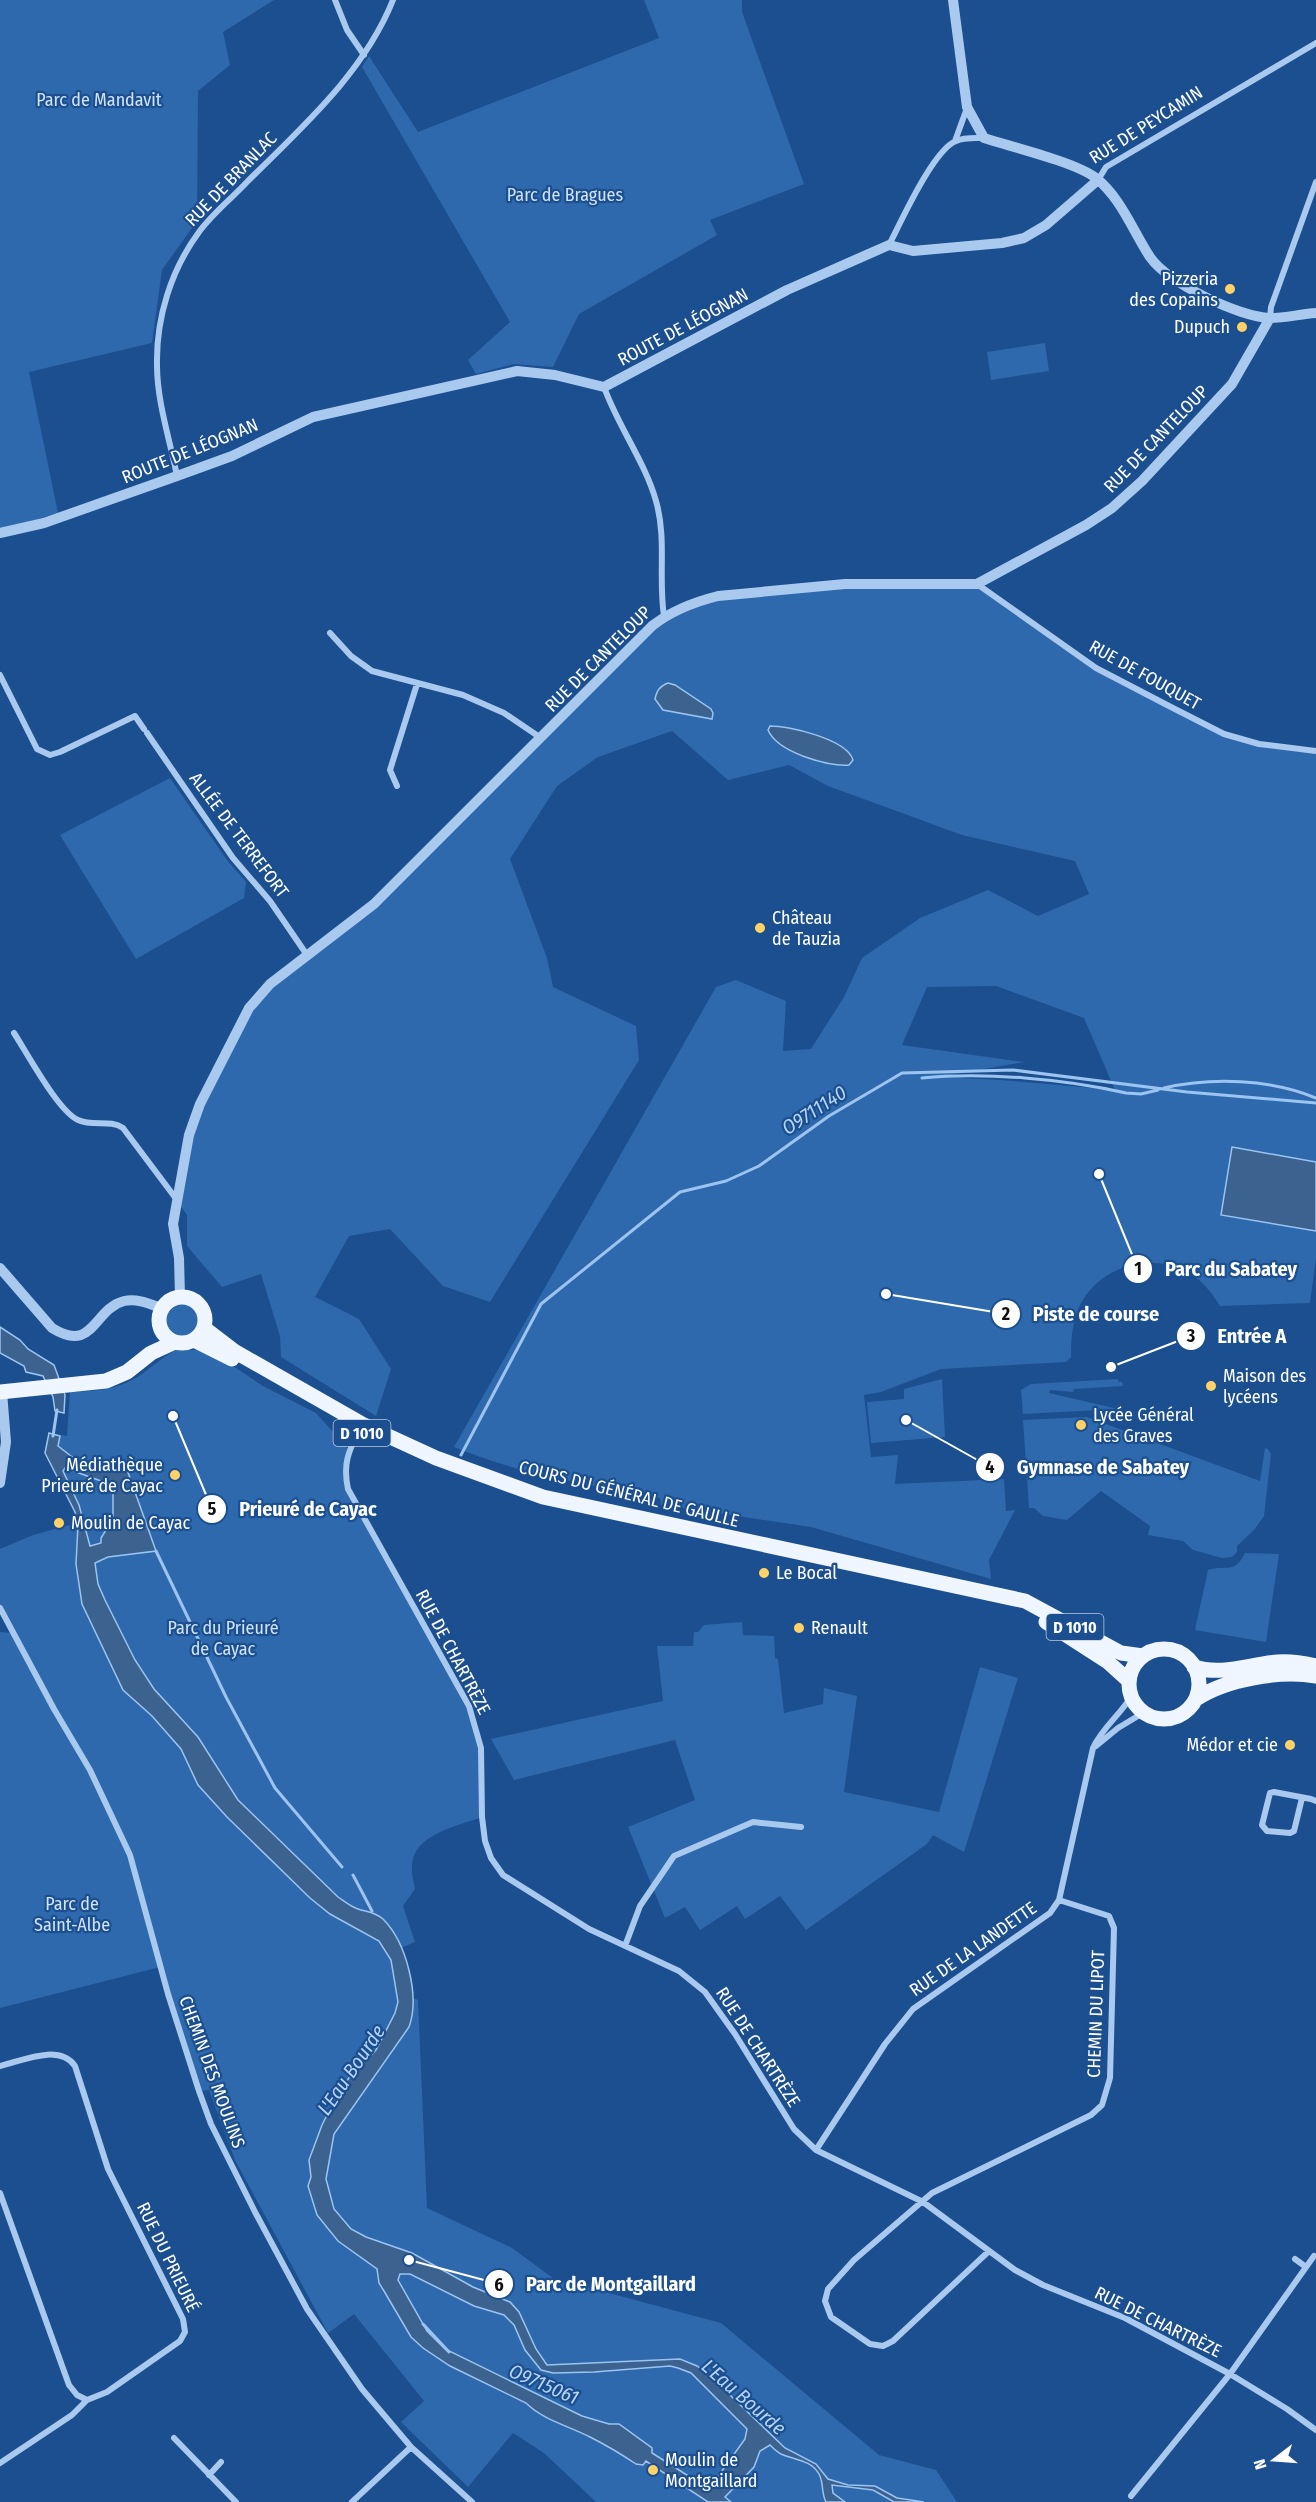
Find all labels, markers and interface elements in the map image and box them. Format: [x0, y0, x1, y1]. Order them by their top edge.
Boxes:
street label: RUE DE PEYCAMIN [1085, 81, 1207, 169]
park label: Parc de Mandavit [36, 89, 162, 111]
street label: RUE DE BRANLAC [181, 127, 281, 231]
park label: Parc de Bragues [507, 184, 623, 206]
place label: Pizzeria des Copains [1129, 268, 1218, 311]
street label: ROUTE DE LÉOGNAN [613, 282, 752, 371]
marker: Pizzeria des Copains [1223, 282, 1237, 296]
place label: Dupuch [1174, 316, 1230, 338]
marker: Dupuch [1235, 320, 1249, 334]
street label: RUE DE CANTELOUP [1099, 381, 1213, 497]
street label: ROUTE DE LÉOGNAN [118, 413, 261, 488]
street label: RUE DE CANTELOUP [540, 601, 656, 717]
street label: RUE DE FOUQUET [1085, 635, 1205, 715]
street label: ALLÉE DE TERREFORT [185, 767, 294, 903]
place label: Château de Tauzia [772, 907, 841, 950]
marker: Château de Tauzia [753, 921, 767, 935]
water label: O9711140 [777, 1080, 851, 1140]
callout: Parc du Sabatey [1123, 1250, 1309, 1288]
text: Parc du Sabatey [1165, 1257, 1298, 1281]
text: 1 [1134, 1258, 1142, 1280]
callout: Piste de course [991, 1295, 1172, 1333]
text: Piste de course [1033, 1302, 1159, 1326]
text: 2 [1001, 1303, 1010, 1325]
callout: Entrée A [1176, 1317, 1299, 1355]
text: Entrée A [1218, 1324, 1288, 1348]
text: 3 [1186, 1325, 1196, 1347]
place label: Maison des lycéens [1223, 1365, 1307, 1408]
marker: Maison des lycéens [1204, 1379, 1218, 1393]
place label: Lycée Général des Graves [1093, 1404, 1194, 1447]
marker: Lycée Général des Graves [1074, 1418, 1088, 1432]
road number: D 1010 [334, 1420, 391, 1446]
callout: Gymnase de Sabatey [975, 1448, 1201, 1486]
place label: Médiathèque Prieuré de Cayac [41, 1454, 163, 1497]
street label: COURS DU GÉNÉRAL DE GAULLE [517, 1455, 742, 1532]
text: Gymnase de Sabatey [1017, 1455, 1190, 1479]
text: 4 [985, 1456, 995, 1478]
marker: Médiathèque Prieuré de Cayac [168, 1468, 182, 1482]
callout: Prieuré de Cayac [197, 1490, 389, 1528]
text: Prieuré de Cayac [239, 1497, 377, 1521]
text: 5 [208, 1498, 217, 1520]
place label: Moulin de Cayac [71, 1512, 191, 1534]
marker: Moulin de Cayac [52, 1516, 66, 1530]
place label: Le Bocal [776, 1562, 837, 1584]
marker: Le Bocal [757, 1566, 771, 1580]
street label: RUE DE CHARTRÈZE [411, 1585, 496, 1718]
road number: D 1010 [1046, 1614, 1104, 1640]
park label: Parc du Prieuré de Cayac [167, 1617, 279, 1660]
place label: Renault [811, 1617, 868, 1639]
marker: Renault [792, 1621, 806, 1635]
place label: Médor et cie [1187, 1734, 1278, 1756]
marker: Médor et cie [1283, 1738, 1297, 1752]
park label: Parc de Saint-Albe [34, 1893, 110, 1936]
street label: RUE DE LA LANDETTE [905, 1897, 1041, 2001]
street label: CHEMIN DU LIPOT [1083, 1949, 1109, 2078]
street label: RUE DE CHARTRÈZE [711, 1982, 806, 2111]
street label: CHEMIN DES MOULINS [174, 1993, 250, 2151]
water label: L'Eau Bourde [312, 2020, 390, 2120]
street label: RUE DU PRIEURÉ [132, 2198, 205, 2315]
callout: Parc de Montgaillard [484, 2265, 708, 2303]
text: Parc de Montgaillard [526, 2272, 696, 2296]
text: 6 [494, 2274, 504, 2296]
street label: RUE DE CHARTRÈZE [1091, 2281, 1225, 2362]
water label: L'Eau Bourde [697, 2354, 791, 2440]
water label: O9715061 [506, 2359, 582, 2409]
north arrow [1244, 2430, 1304, 2490]
place label: Moulin de Montgaillard [665, 2449, 758, 2492]
text: N [1250, 2457, 1271, 2472]
marker: Moulin de Montgaillard [646, 2463, 660, 2477]

